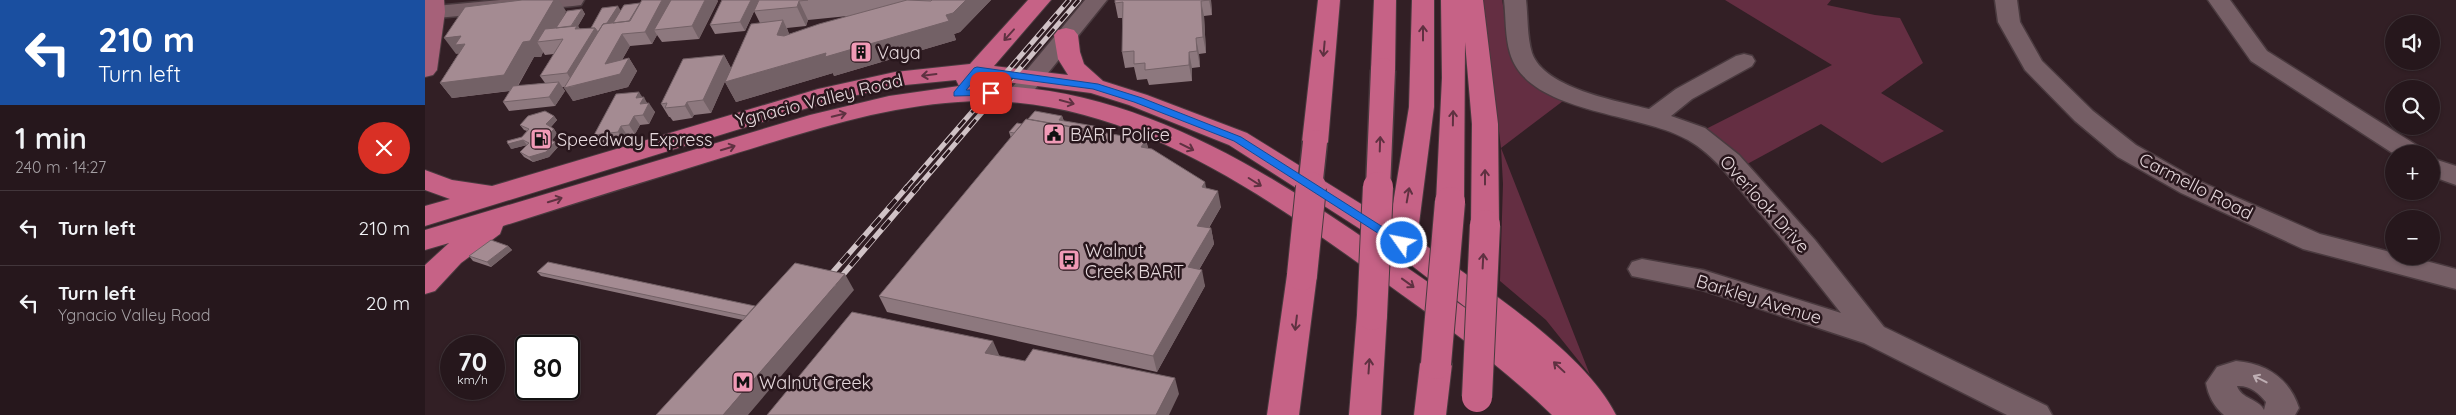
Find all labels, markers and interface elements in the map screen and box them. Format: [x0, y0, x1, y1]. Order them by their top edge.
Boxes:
map controls [2385, 15, 2440, 265]
button: sound [2385, 15, 2440, 70]
text: 210 m [98, 17, 195, 61]
icon: left [15, 20, 80, 85]
one-way arrow [1419, 25, 1428, 41]
one-way arrow [1003, 29, 1015, 42]
building icon: Vaya [849, 40, 873, 64]
one-way arrow [1319, 40, 1329, 56]
place label: Vaya [877, 41, 921, 64]
text: Turn left [98, 60, 181, 88]
street label: Ygnacio Valley Road [733, 68, 905, 132]
one-way arrow [921, 70, 937, 80]
pin [970, 72, 1012, 114]
icon: arrive [977, 79, 1005, 107]
button: search [2385, 80, 2440, 135]
one-way arrow [1058, 98, 1074, 107]
one-way arrow [831, 110, 847, 120]
one-way arrow [1449, 110, 1458, 126]
text: 1 min [15, 119, 87, 157]
button: close [358, 122, 410, 174]
public building icon: BART Police [1042, 122, 1066, 146]
place label: BART Police [1070, 123, 1170, 146]
fuel station icon: Speedway Express [529, 127, 553, 151]
place label: Speedway Express [557, 128, 712, 151]
one-way arrow [1375, 136, 1385, 152]
one-way arrow [719, 142, 735, 152]
one-way arrow [1179, 143, 1194, 152]
button: + [2385, 145, 2440, 200]
street label: Carmello Road [2135, 147, 2257, 225]
street label: Overlook Drive [1715, 150, 1815, 258]
text: 240 m · 14:27 [15, 157, 106, 177]
one-way arrow [1480, 169, 1490, 185]
one-way arrow [1248, 178, 1262, 188]
one-way arrow [1403, 187, 1413, 203]
one-way arrow [547, 194, 563, 204]
button: − [2385, 210, 2440, 265]
icon: left [15, 214, 43, 242]
text: Turn left [58, 216, 136, 240]
text: 210 m [359, 216, 410, 240]
position arrow [1375, 216, 1427, 268]
place label: Walnut Creek BART [1085, 239, 1184, 283]
bus stop icon: Walnut Creek BART [1057, 248, 1081, 272]
one-way arrow [1479, 253, 1488, 269]
street label: Barkley Avenue [1694, 269, 1824, 329]
one-way arrow [1401, 278, 1414, 289]
text: Turn left [58, 281, 136, 305]
icon: left [15, 289, 43, 317]
text: 20 m [366, 291, 410, 315]
text: Ygnacio Valley Road [58, 305, 210, 325]
one-way arrow [1291, 315, 1301, 331]
speed limit sign: 80 [515, 335, 580, 400]
text: 70 [458, 346, 487, 377]
one-way arrow [1364, 359, 1374, 375]
one-way arrow [1553, 361, 1566, 373]
metro station icon: Walnut Creek [731, 370, 755, 394]
place label: Walnut Creek [759, 371, 871, 394]
text: km/h [457, 372, 488, 387]
one-way arrow [2253, 374, 2268, 384]

